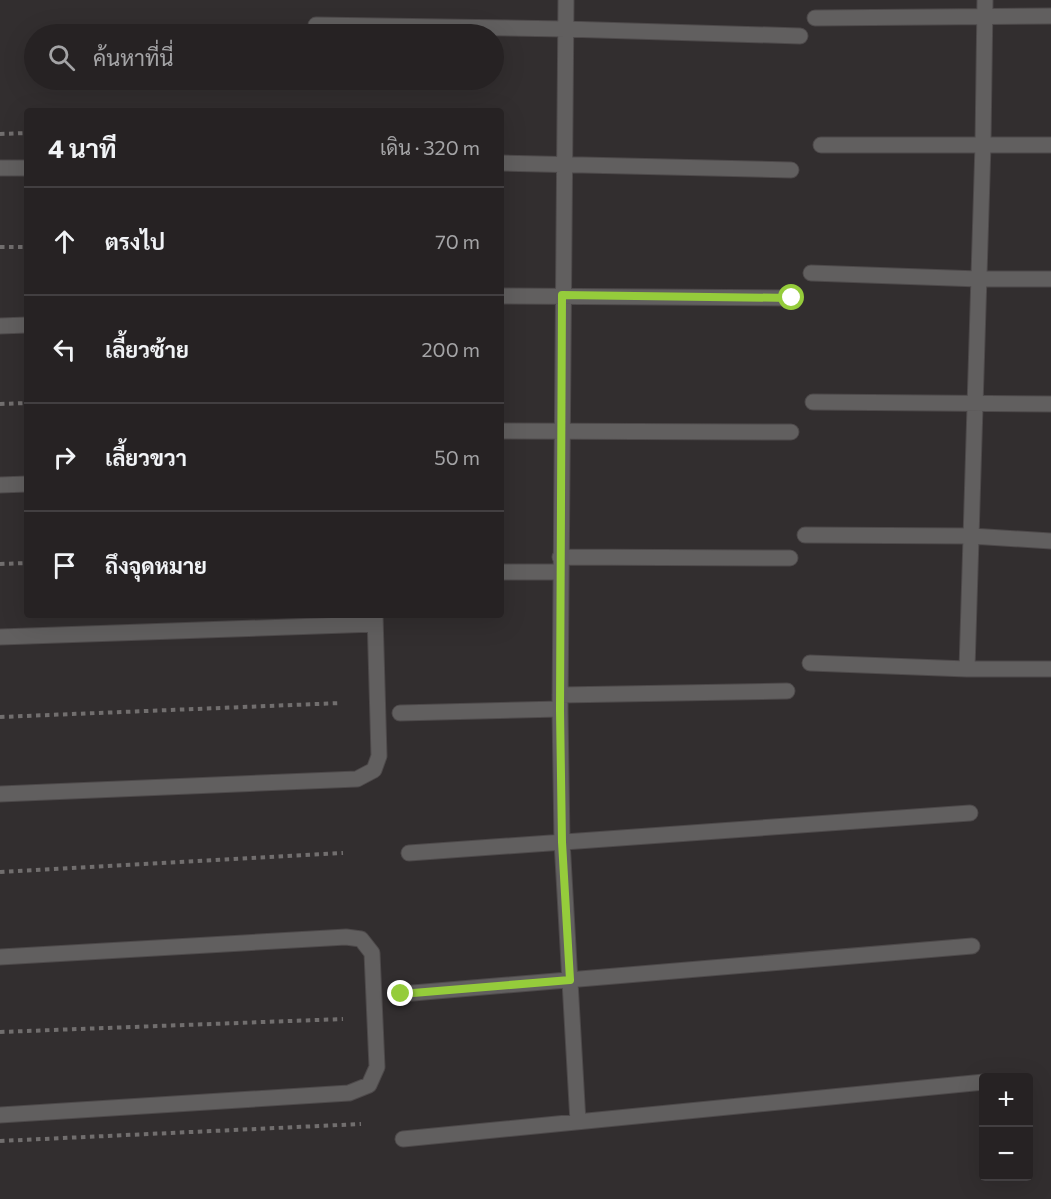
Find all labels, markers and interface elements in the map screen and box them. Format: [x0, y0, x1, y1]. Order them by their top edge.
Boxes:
search box [24, 24, 504, 90]
icon: search [45, 41, 78, 74]
text: ค้นหาที่นี่ [93, 44, 173, 71]
text: 4 นาที [48, 132, 117, 163]
text: เดิน · 320 m [380, 135, 480, 159]
icon: ahead [48, 225, 81, 258]
text: ตรงไป [105, 228, 165, 255]
text: 70 m [435, 229, 480, 253]
route start [778, 284, 804, 310]
icon: left [48, 333, 81, 366]
text: เลี้ยวซ้าย [105, 336, 189, 363]
text: 200 m [422, 337, 480, 361]
icon: right [48, 441, 81, 474]
text: เลี้ยวขวา [105, 444, 187, 471]
text: 50 m [434, 445, 480, 469]
icon: arrive [48, 549, 81, 582]
text: ถึงจุดหมาย [105, 552, 207, 579]
route end [387, 980, 413, 1006]
map controls [979, 1073, 1033, 1181]
button: + [979, 1073, 1033, 1127]
button: − [979, 1127, 1033, 1181]

